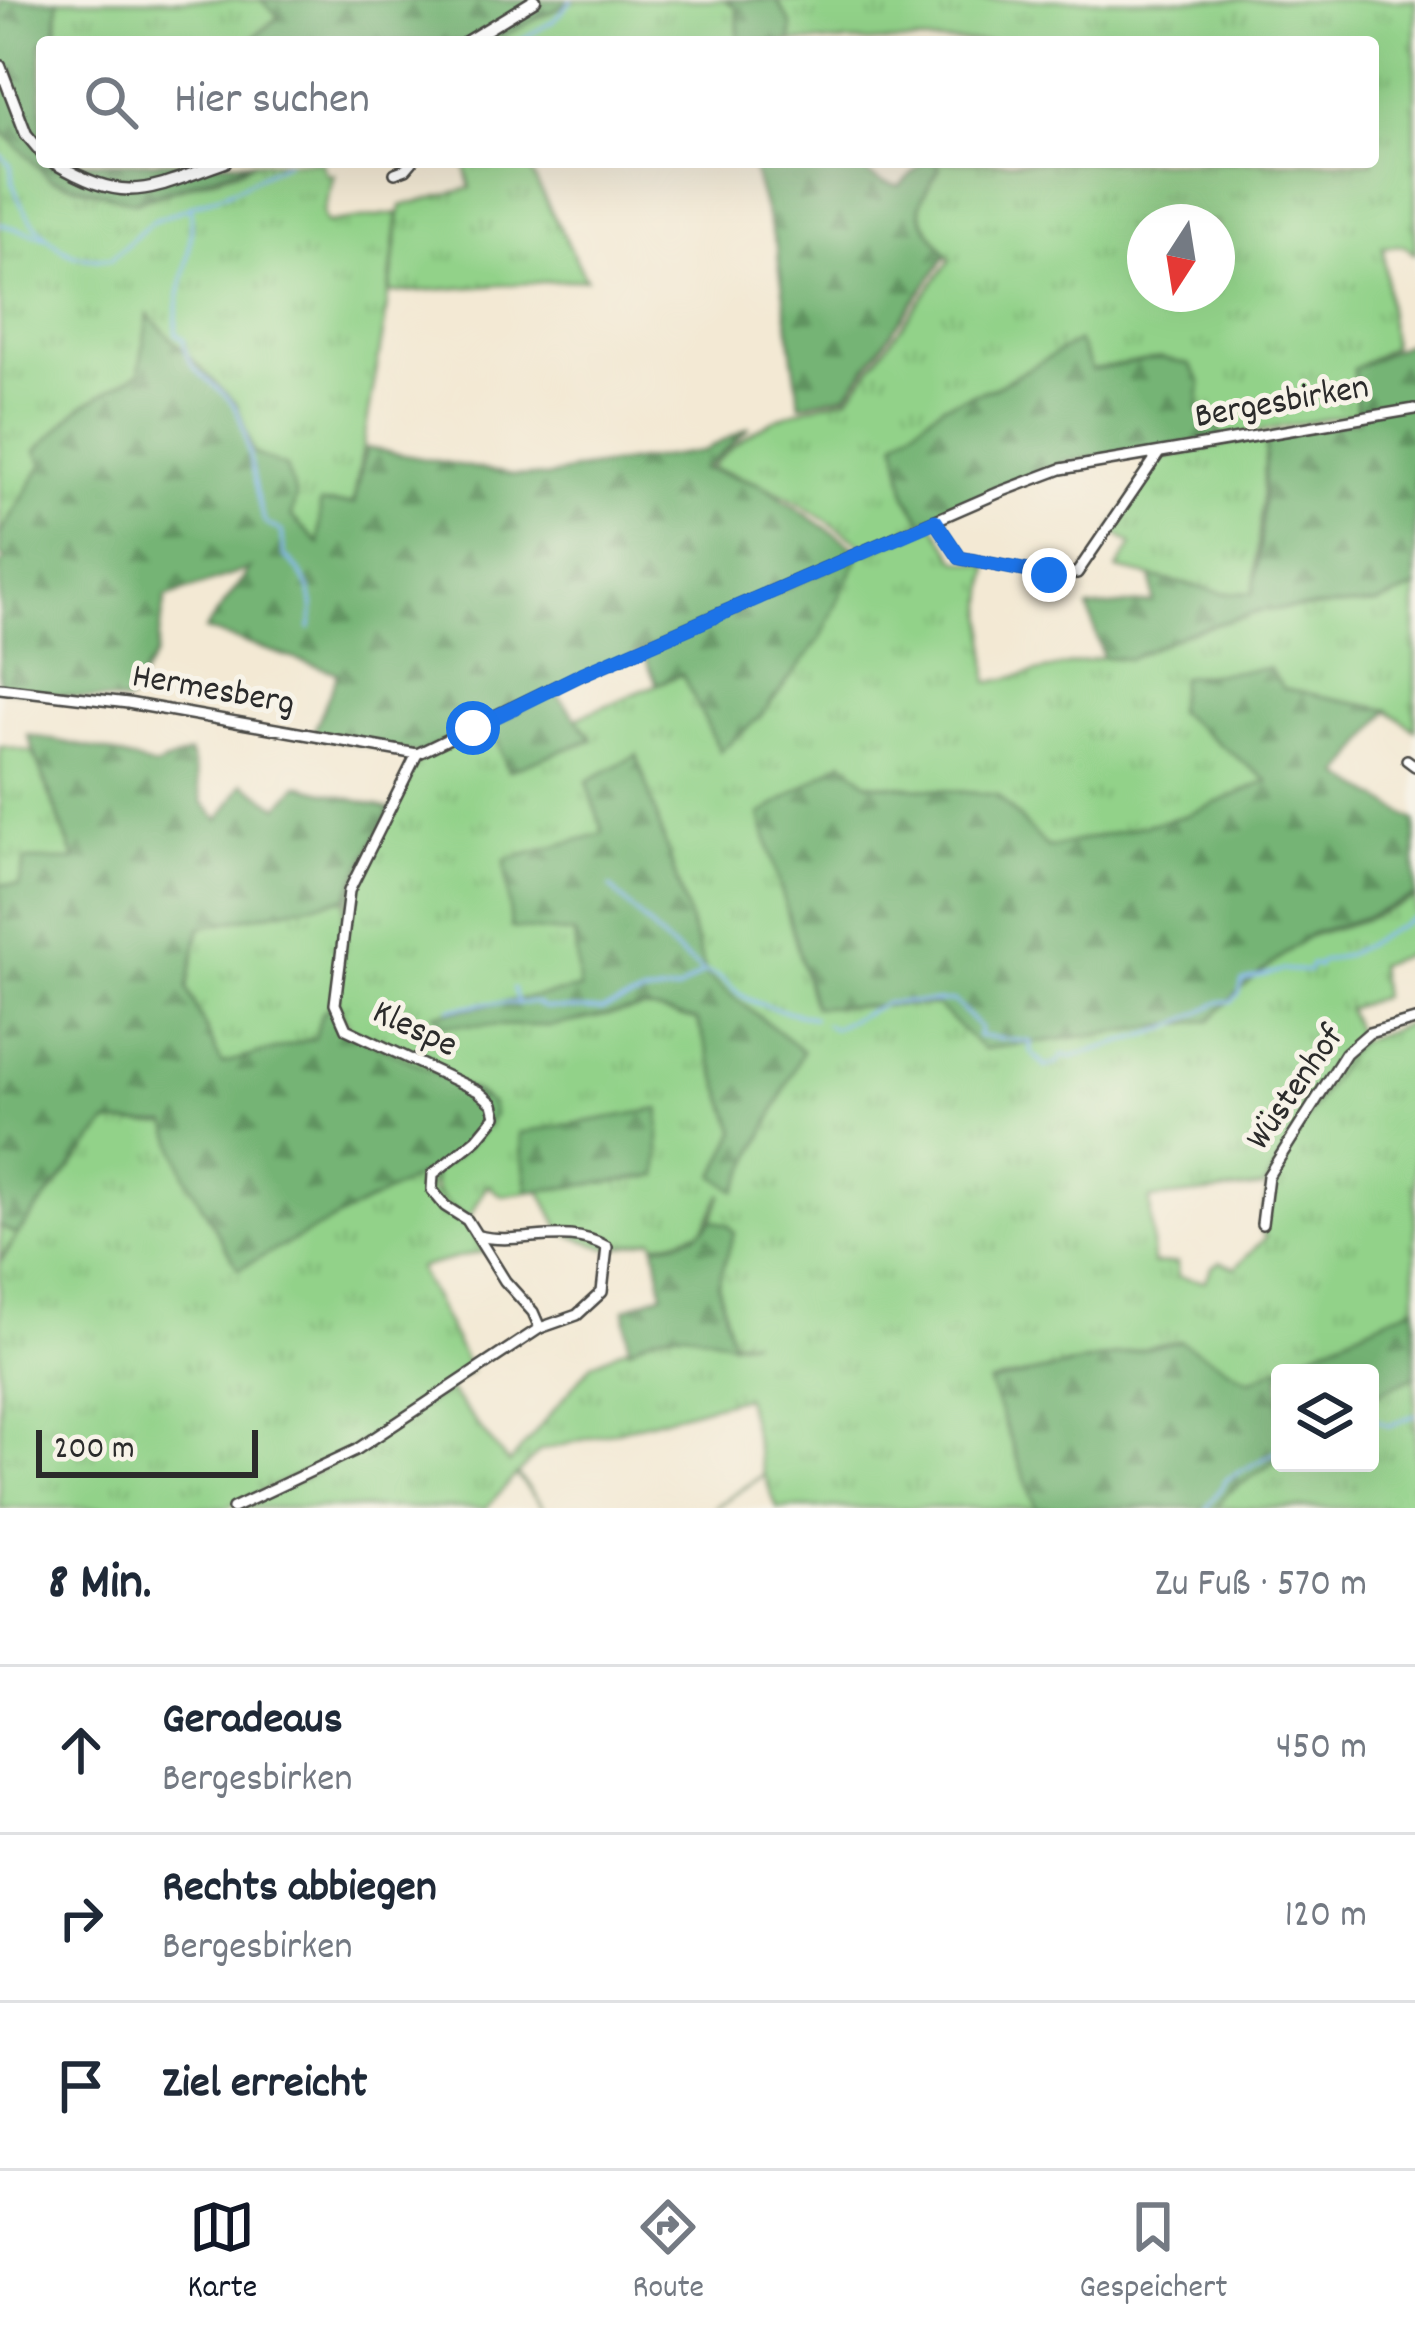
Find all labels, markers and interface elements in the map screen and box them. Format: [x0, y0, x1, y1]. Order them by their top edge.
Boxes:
search box [36, 36, 1379, 168]
icon: search [78, 69, 144, 135]
text: Hier suchen [174, 70, 370, 134]
north arrow [1127, 204, 1235, 312]
street label: Bergesbirken [1191, 363, 1373, 445]
route end [1022, 548, 1076, 602]
street label: Hermesberg [128, 652, 298, 732]
route start [446, 701, 500, 755]
street label: Klespe [363, 989, 465, 1073]
street label: Wüstenhof [1235, 1015, 1360, 1162]
map controls [1271, 1364, 1379, 1472]
button: layers [1271, 1364, 1379, 1472]
scale bar [36, 1424, 258, 1477]
text: 200 m [54, 1427, 135, 1474]
text: 8 Min. [48, 1550, 151, 1622]
text: Zu Fuß · 570 m [1155, 1559, 1367, 1614]
text: Geradeaus [162, 1690, 343, 1754]
icon: ahead [48, 1717, 114, 1783]
text: 450 m [1276, 1722, 1367, 1777]
text: Bergesbirken [162, 1754, 352, 1809]
text: Rechts abbiegen [162, 1858, 437, 1922]
icon: right [48, 1885, 114, 1951]
text: 120 m [1284, 1890, 1367, 1945]
text: Bergesbirken [162, 1922, 352, 1977]
icon: arrive [48, 2053, 114, 2119]
text: Ziel erreicht [162, 2054, 367, 2118]
tab: Karte [188, 2194, 257, 2313]
tab: Route [632, 2194, 704, 2313]
tab: Gespeichert [1079, 2194, 1227, 2313]

